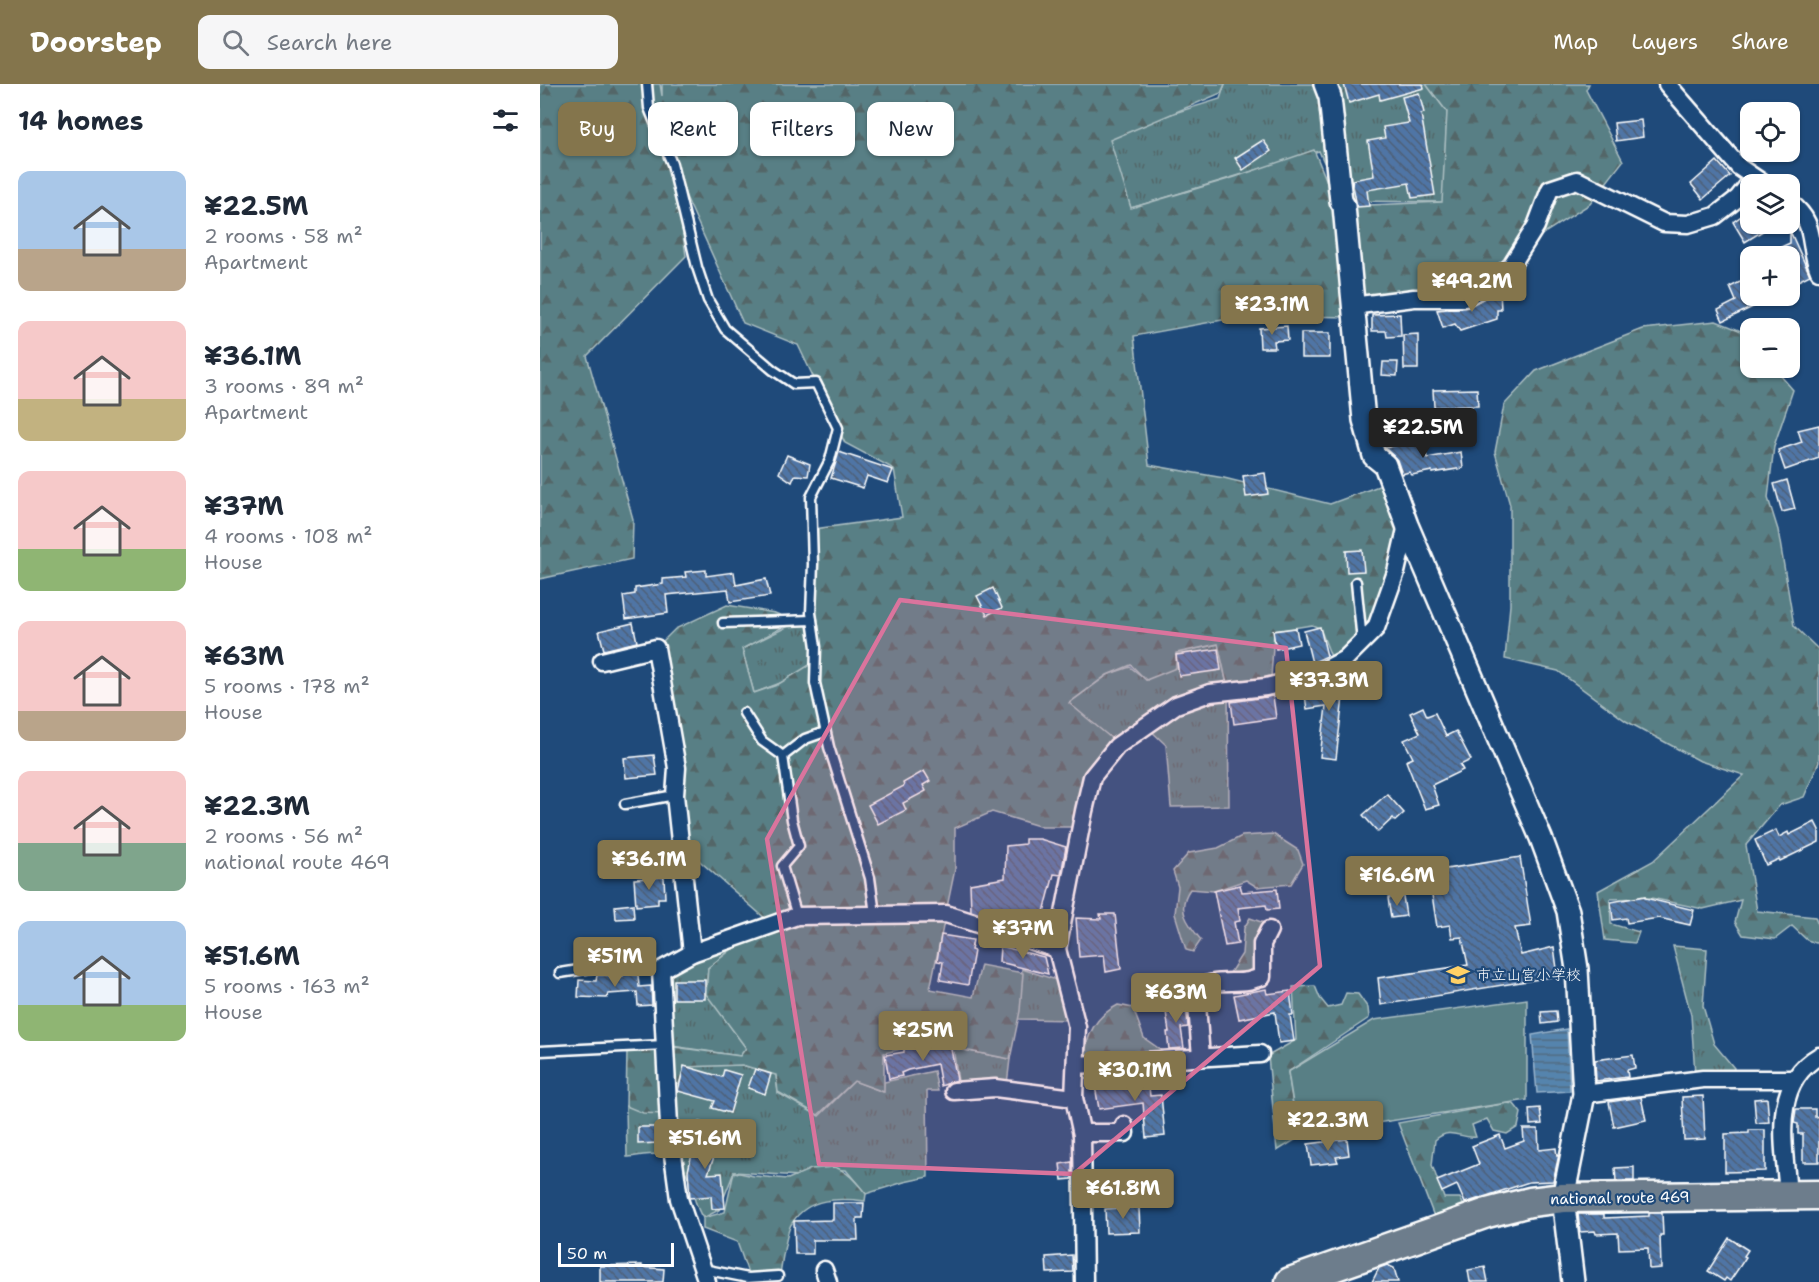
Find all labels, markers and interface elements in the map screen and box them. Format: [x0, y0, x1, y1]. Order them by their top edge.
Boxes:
search box [198, 15, 618, 69]
text: Doorstep [30, 23, 162, 61]
icon: search [219, 26, 252, 59]
text: Search here [267, 28, 393, 57]
text: Map [1553, 28, 1598, 56]
text: Layers [1631, 28, 1698, 56]
text: Share [1731, 28, 1789, 56]
chip: Buy [558, 102, 636, 156]
chip: Rent [648, 102, 738, 156]
chip: Filters [750, 102, 855, 156]
chip: New [867, 102, 954, 156]
map controls [1740, 102, 1800, 378]
button: locate [1740, 102, 1800, 162]
text: 14 homes [18, 103, 144, 138]
icon: filters [489, 104, 522, 137]
button: layers [1740, 174, 1800, 234]
text: ¥22.5M [204, 188, 309, 223]
icon: home [66, 195, 138, 267]
text: 2 rooms · 58 m² [204, 223, 363, 249]
button: + [1740, 246, 1800, 306]
text: Apartment [204, 249, 308, 275]
pin: ¥49.2M [1423, 262, 1521, 313]
text: ¥49.2M [1431, 268, 1513, 294]
pin: ¥23.1M [1223, 285, 1321, 336]
text: ¥23.1M [1235, 291, 1309, 317]
button: − [1740, 318, 1800, 378]
text: ¥36.1M [204, 338, 302, 373]
icon: home [66, 345, 138, 417]
text: 3 rooms · 89 m² [204, 373, 364, 399]
text: Apartment [204, 399, 308, 425]
pin: ¥22.5M [1374, 408, 1472, 459]
text: ¥22.5M [1383, 414, 1463, 440]
text: ¥37M [204, 488, 284, 523]
icon: home [66, 495, 138, 567]
text: 4 rooms · 108 m² [204, 523, 373, 549]
text: House [204, 549, 263, 575]
text: ¥63M [204, 638, 284, 673]
icon: home [66, 645, 138, 717]
pin: ¥37.3M [1280, 661, 1378, 712]
text: ¥37.3M [1289, 667, 1369, 693]
text: 5 rooms · 178 m² [204, 673, 370, 699]
text: House [204, 699, 263, 725]
text: ¥22.3M [204, 788, 310, 823]
icon: home [66, 795, 138, 867]
text: 2 rooms · 56 m² [204, 823, 363, 849]
pin: ¥36.1M [600, 840, 698, 891]
text: ¥36.1M [612, 846, 687, 872]
text: national route 469 [204, 849, 390, 875]
pin: ¥16.6M [1348, 856, 1446, 907]
text: ¥16.6M [1359, 862, 1435, 888]
pin: ¥37M [987, 909, 1059, 960]
text: ¥37M [992, 915, 1054, 941]
pin: ¥51M [579, 937, 651, 988]
text: ¥51.6M [204, 938, 300, 973]
text: ¥51M [587, 943, 643, 969]
icon: home [66, 945, 138, 1017]
school or university icon: 市立山宮小学校 [1445, 962, 1471, 988]
place label: 市立山宮小学校 [1476, 965, 1581, 985]
text: 5 rooms · 163 m² [204, 973, 370, 999]
pin: ¥63M [1140, 973, 1212, 1024]
text: ¥63M [1145, 979, 1207, 1005]
text: House [204, 999, 263, 1025]
pin: ¥25M [887, 1011, 959, 1062]
text: ¥25M [893, 1017, 953, 1043]
pin: ¥30.1M [1086, 1051, 1184, 1102]
text: ¥30.1M [1098, 1057, 1172, 1083]
pin: ¥22.3M [1279, 1101, 1377, 1152]
text: ¥22.3M [1287, 1107, 1369, 1133]
pin: ¥51.6M [656, 1119, 754, 1170]
text: ¥51.6M [668, 1125, 742, 1151]
pin: ¥61.8M [1074, 1169, 1172, 1220]
text: ¥61.8M [1086, 1175, 1160, 1201]
street label: national route 469 [1550, 1187, 1690, 1209]
scale bar [558, 1240, 674, 1268]
text: 50 m [567, 1243, 607, 1264]

